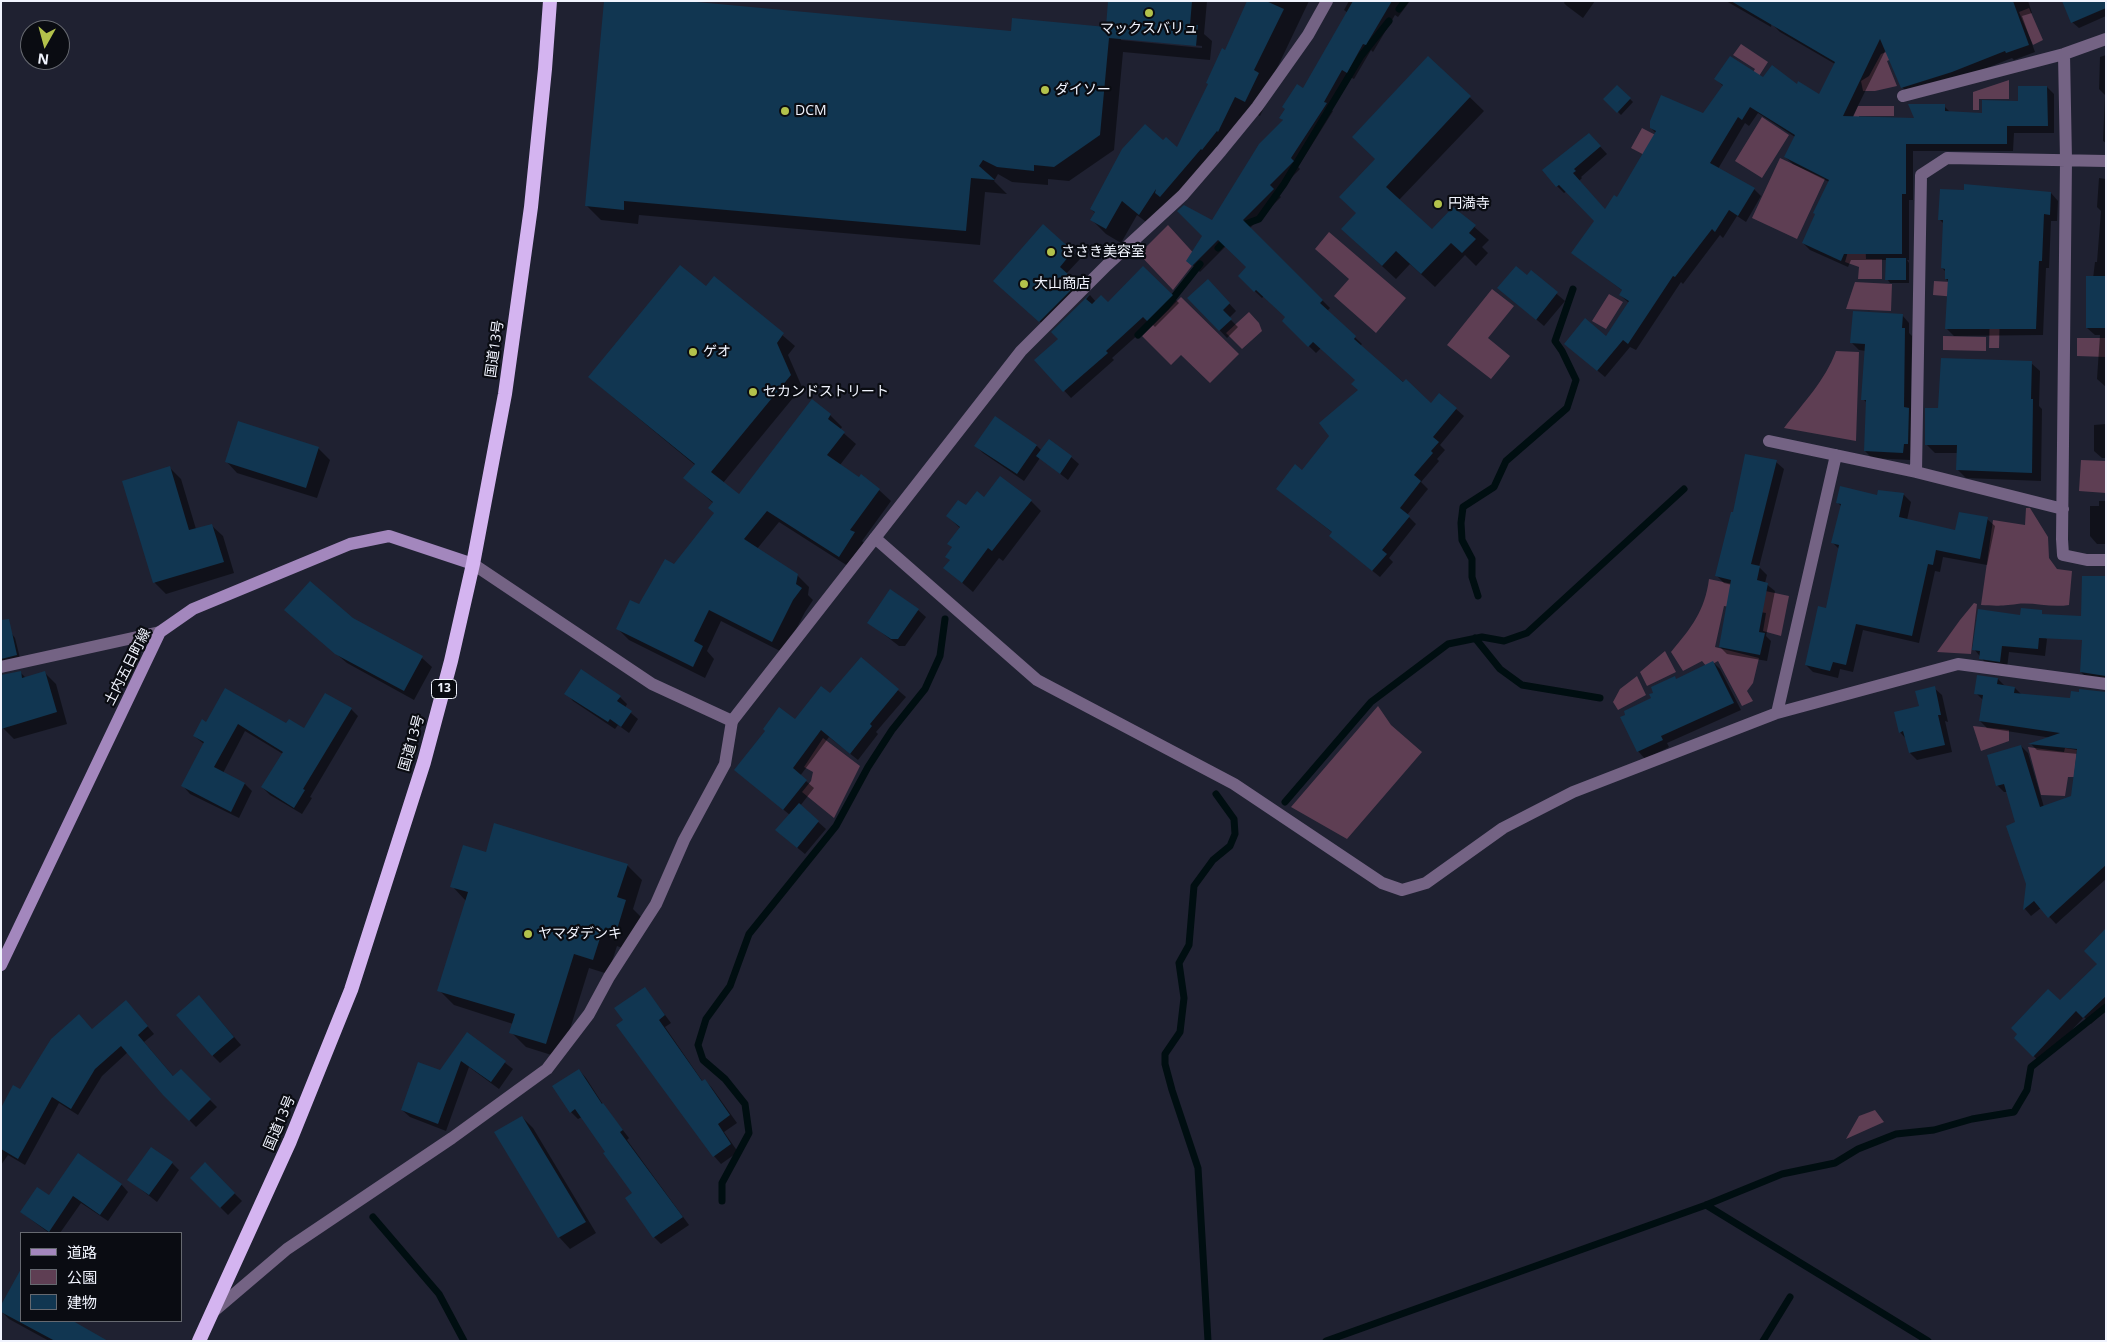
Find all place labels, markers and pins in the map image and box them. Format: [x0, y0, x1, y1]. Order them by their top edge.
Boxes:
marker: マックスバリュ [1143, 7, 1155, 19]
place label: マックスバリュ [1100, 21, 1198, 37]
place label: ダイソー [1055, 82, 1111, 98]
marker: ダイソー [1039, 84, 1051, 96]
place label: DCM [795, 103, 827, 119]
marker: DCM [779, 105, 791, 117]
place label: 円満寺 [1448, 196, 1490, 212]
marker: 円満寺 [1432, 198, 1444, 210]
place label: ささき美容室 [1061, 244, 1145, 260]
marker: ささき美容室 [1045, 246, 1057, 258]
place label: 大山商店 [1034, 276, 1090, 292]
marker: 大山商店 [1018, 278, 1030, 290]
place label: ゲオ [703, 344, 731, 360]
marker: ゲオ [687, 346, 699, 358]
place label: セカンドストリート [763, 384, 889, 400]
marker: セカンドストリート [747, 386, 759, 398]
place label: ヤマダデンキ [538, 926, 622, 942]
marker: ヤマダデンキ [522, 928, 534, 940]

